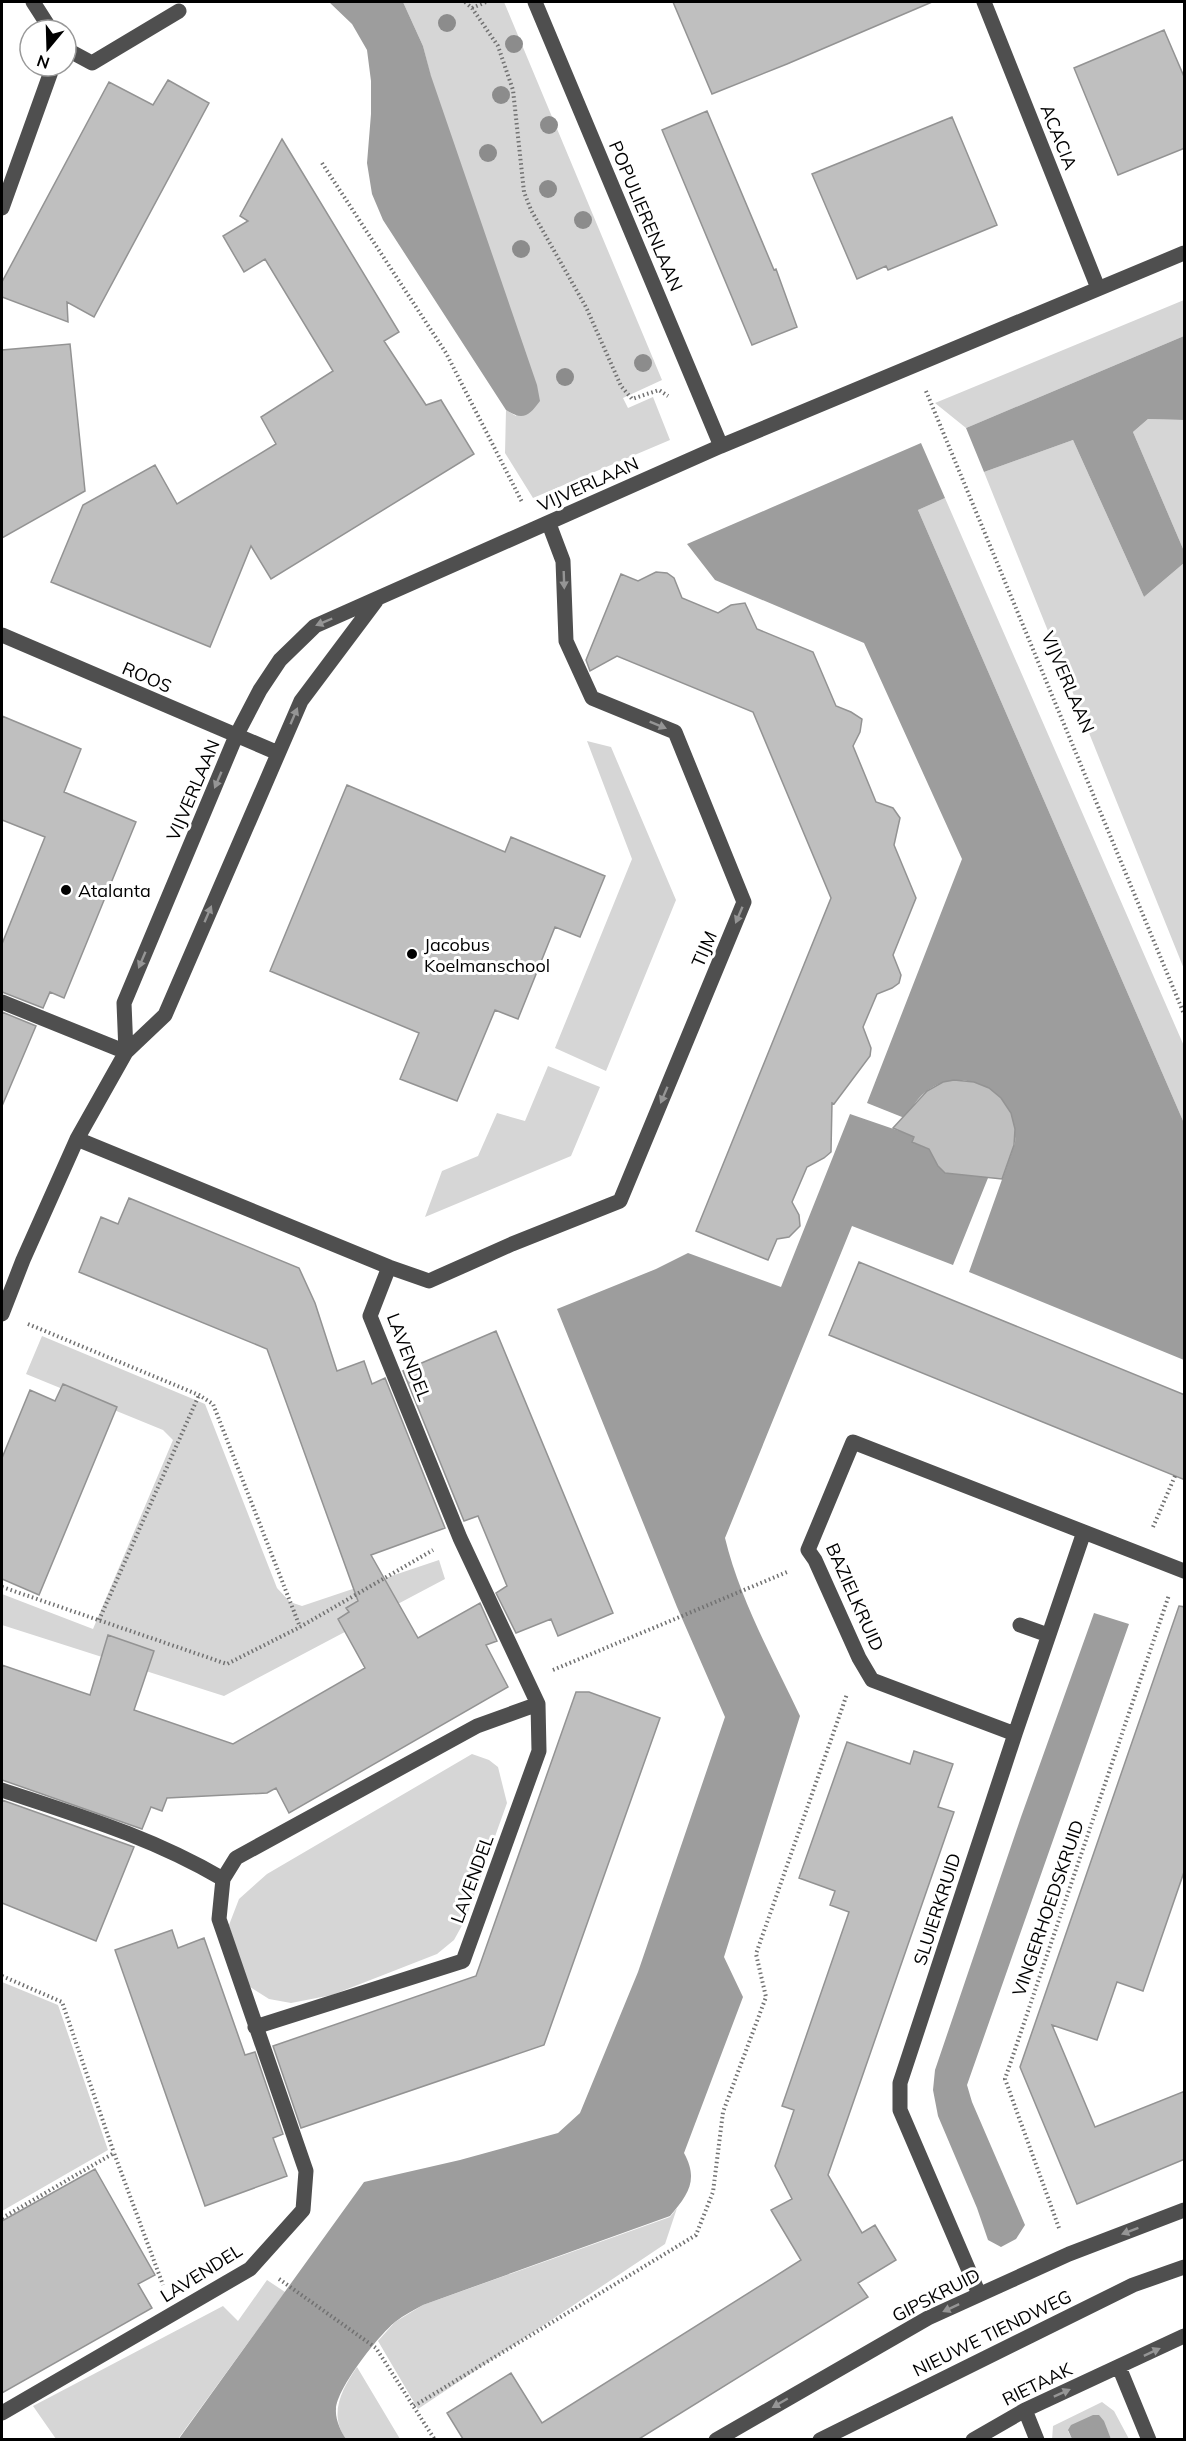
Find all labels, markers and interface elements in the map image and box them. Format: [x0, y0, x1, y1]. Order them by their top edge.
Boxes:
north arrow [18, 18, 78, 78]
text: N [34, 51, 52, 74]
street label: ACACIA [1036, 101, 1082, 173]
street label: POPULIERENLAAN [604, 137, 688, 295]
street label: VIJVERLAAN [534, 452, 642, 516]
one-way arrow [559, 570, 569, 589]
one-way arrow [315, 617, 333, 627]
street label: VIJVERLAAN [1036, 628, 1100, 736]
street label: ROOS [119, 656, 175, 698]
one-way arrow [290, 707, 299, 725]
one-way arrow [649, 720, 667, 730]
street label: VIJVERLAAN [161, 736, 225, 844]
one-way arrow [213, 772, 223, 790]
place label: Atalanta [78, 879, 151, 902]
marker: Atalanta [59, 883, 73, 897]
one-way arrow [204, 906, 213, 923]
one-way arrow [734, 906, 743, 924]
street label: TIJM [686, 928, 722, 970]
place label: Jacobus Koelmanschool [424, 933, 550, 977]
marker: Jacobus Koelmanschool [405, 947, 419, 961]
one-way arrow [137, 951, 146, 969]
one-way arrow [659, 1086, 668, 1104]
street label: LAVENDEL [382, 1310, 436, 1404]
street label: BAZIELKRUID [821, 1539, 889, 1655]
street label: VINGERHOEDSKRUID [1007, 1817, 1089, 1999]
street label: LAVENDEL [445, 1832, 499, 1926]
street label: SLUIERKRUID [908, 1850, 966, 1968]
one-way arrow [1121, 2227, 1139, 2236]
street label: LAVENDEL [156, 2239, 246, 2307]
street label: GIPSKRUID [888, 2263, 984, 2327]
street label: NIEUWE TIENDWEG [909, 2285, 1075, 2381]
one-way arrow [942, 2303, 959, 2312]
one-way arrow [1143, 2347, 1160, 2356]
street label: RIETAAK [998, 2357, 1076, 2411]
one-way arrow [1053, 2388, 1071, 2398]
one-way arrow [772, 2397, 788, 2408]

